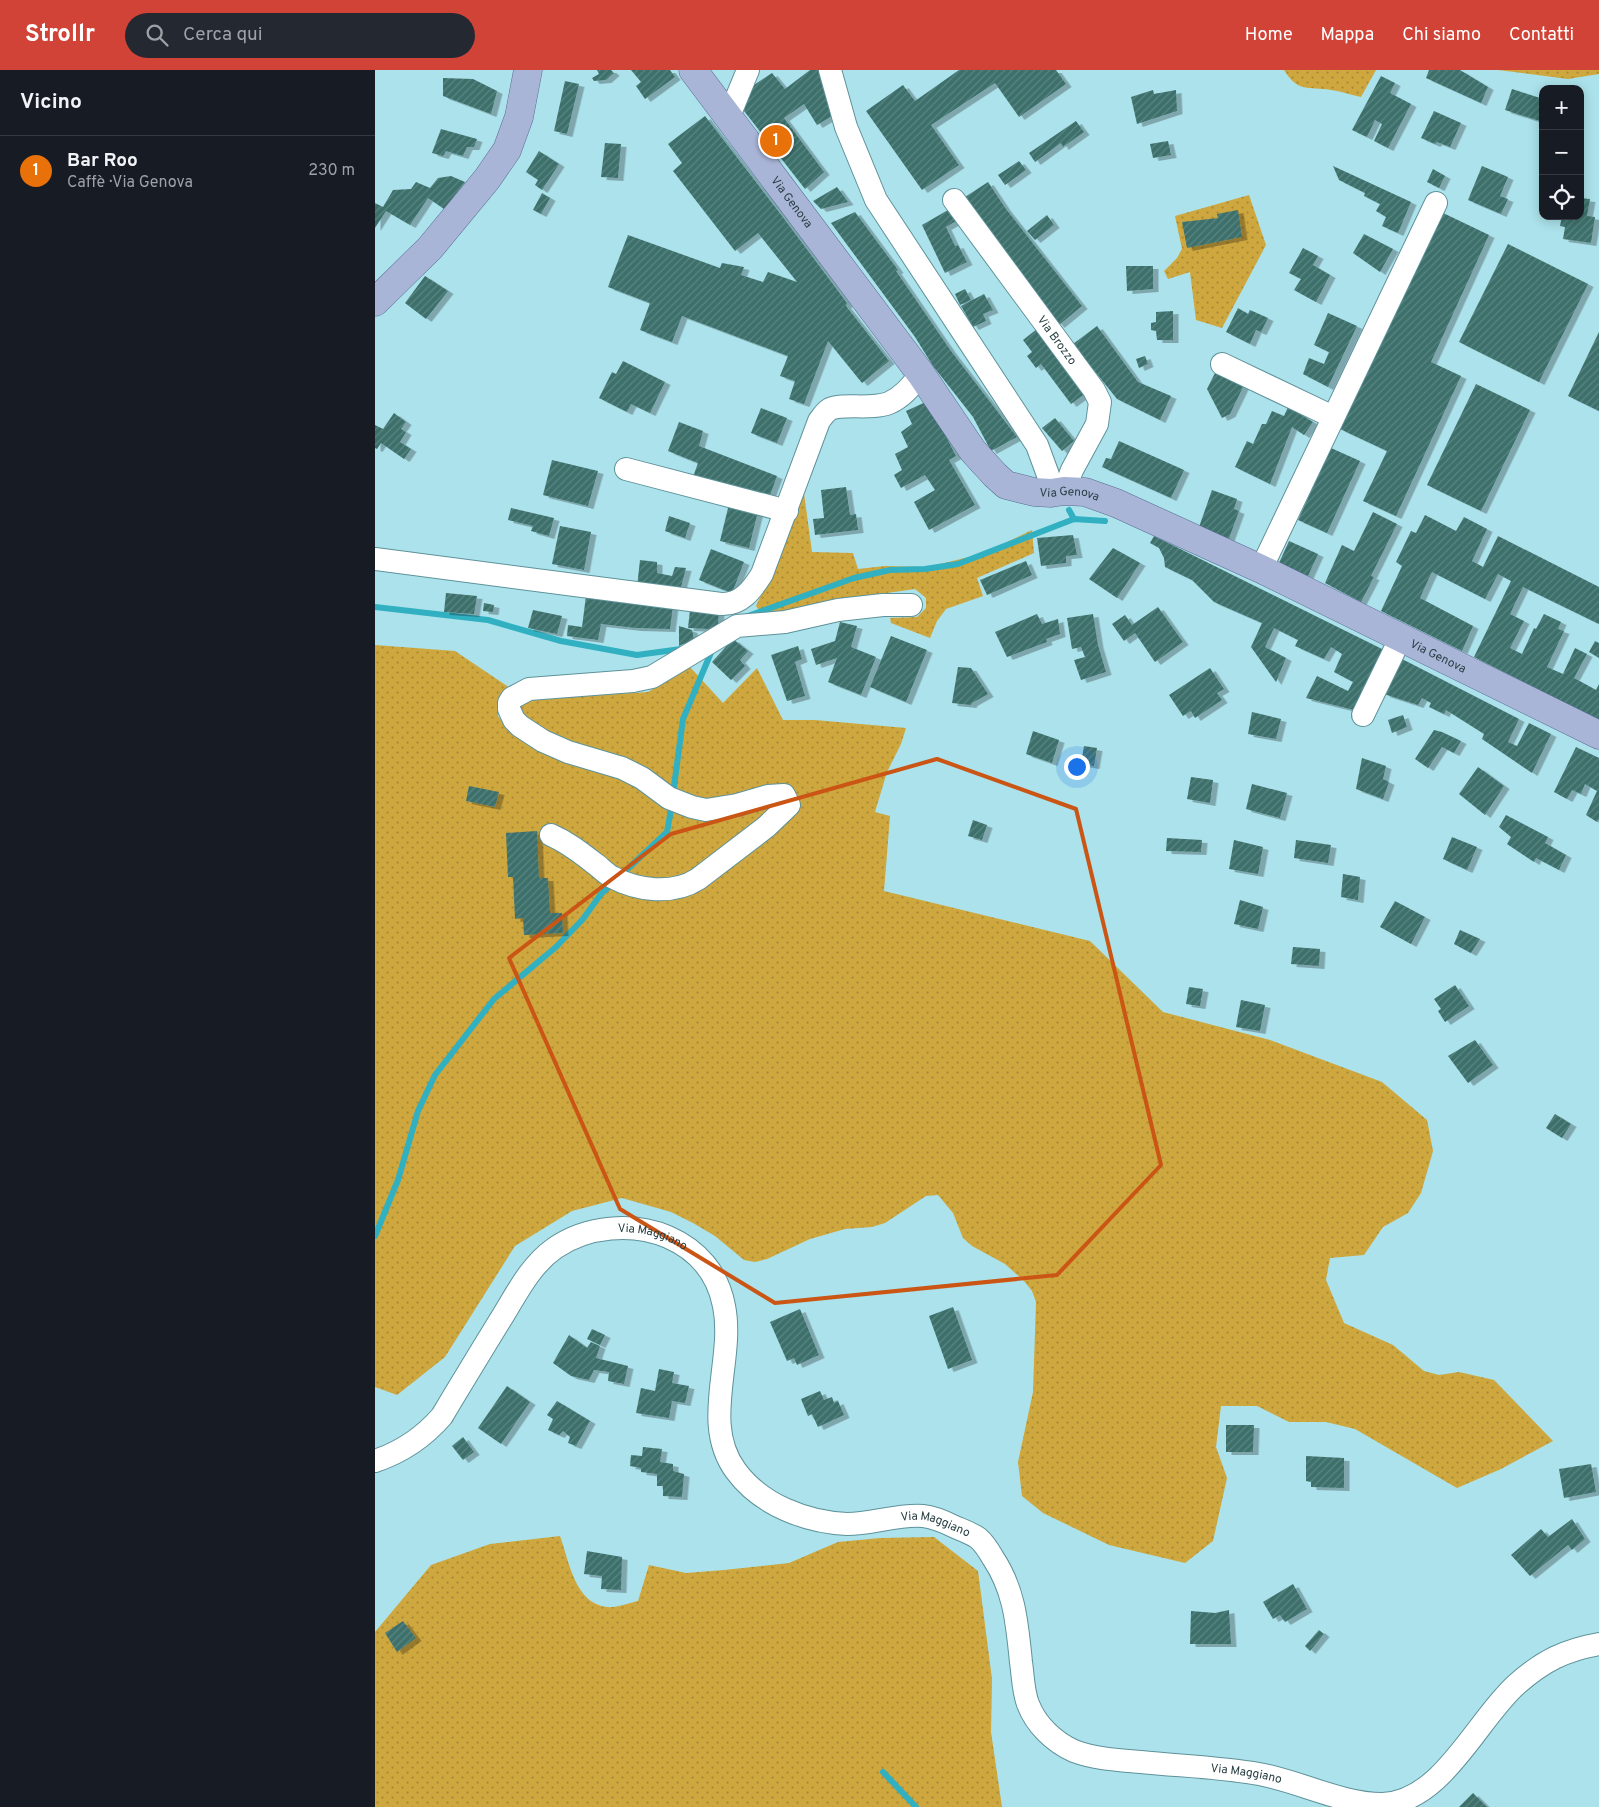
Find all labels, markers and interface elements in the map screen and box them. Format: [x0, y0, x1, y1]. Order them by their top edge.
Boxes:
search box [125, 13, 475, 58]
text: Strollr [25, 20, 95, 50]
icon: search [143, 21, 171, 49]
text: Cerca qui [183, 23, 263, 47]
text: Home [1245, 24, 1293, 47]
text: Mappa [1321, 24, 1374, 47]
text: Chi siamo [1402, 24, 1481, 47]
text: Contatti [1509, 24, 1574, 47]
map controls [1539, 85, 1584, 220]
button: + [1539, 85, 1584, 130]
text: Vicino [20, 89, 82, 116]
pin: 1 [760, 122, 792, 160]
button: − [1539, 130, 1584, 175]
text: Bar Roo [67, 149, 138, 173]
text: 1 [33, 161, 39, 181]
text: 230 m [308, 161, 355, 181]
text: Caffè · Via Genova [67, 173, 193, 193]
street label: Via Genova [767, 174, 816, 232]
button: locate [1539, 175, 1584, 220]
street label: Via Brozzo [1033, 313, 1080, 369]
street label: Via Genova [1039, 484, 1101, 505]
street label: Via Genova [1407, 636, 1468, 677]
your location [1064, 754, 1090, 780]
street label: Via Maggiano [618, 1221, 691, 1255]
street label: Via Maggiano [900, 1509, 973, 1542]
street label: Via Maggiano [1210, 1761, 1284, 1788]

